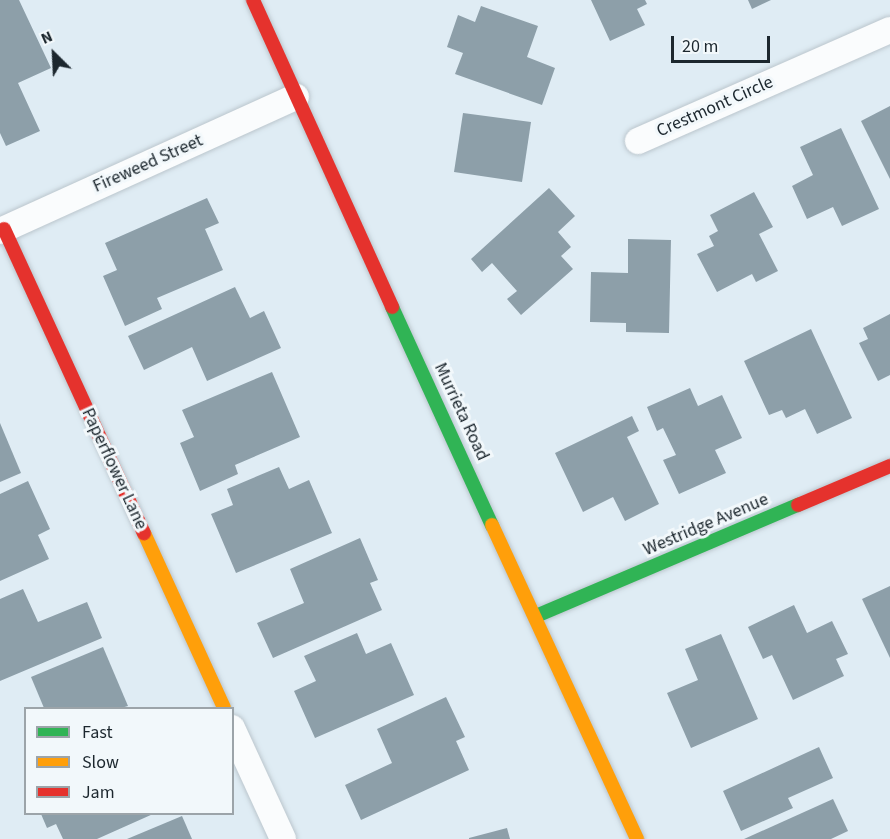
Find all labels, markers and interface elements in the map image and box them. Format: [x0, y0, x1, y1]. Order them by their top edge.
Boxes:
north arrow [24, 24, 84, 84]
scale bar [674, 24, 773, 62]
text: N [37, 25, 56, 50]
text: 20 m [682, 34, 718, 59]
street label: Crestmont Circle [653, 72, 777, 142]
street label: Fireweed Street [90, 130, 206, 198]
street label: Murrieta Road [429, 360, 493, 464]
street label: Paperflower Lane [76, 405, 152, 533]
street label: Westridge Avenue [640, 489, 772, 561]
legend [24, 707, 234, 815]
text: Fast [82, 720, 113, 745]
text: Slow [82, 750, 119, 775]
text: Jam [82, 780, 115, 805]

